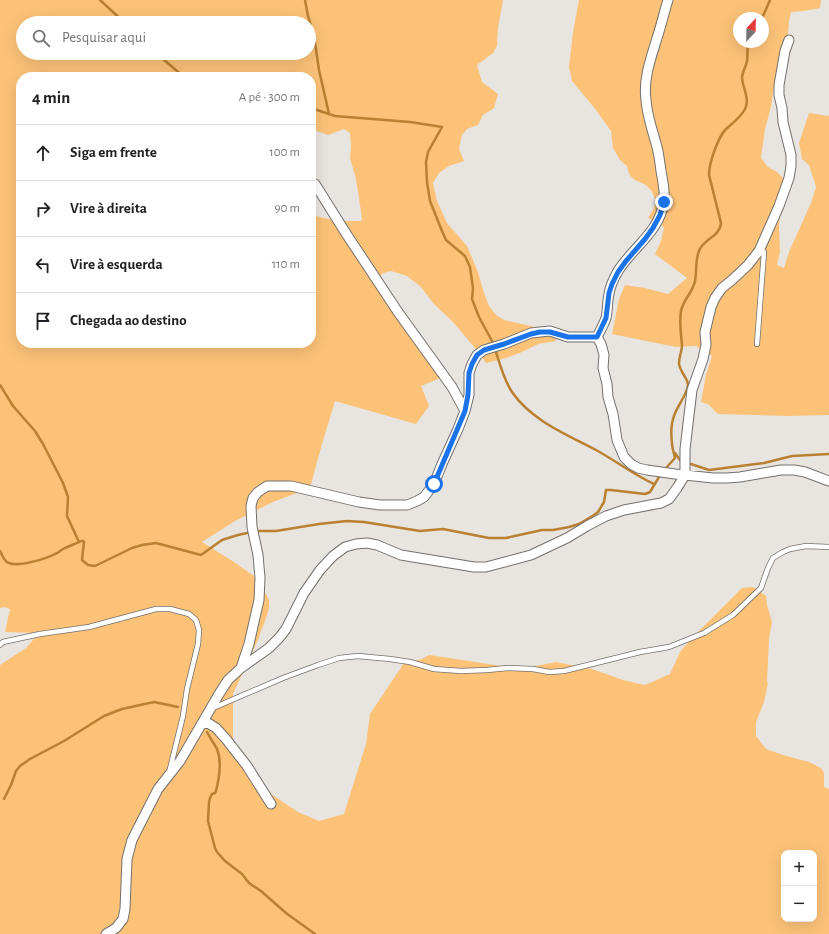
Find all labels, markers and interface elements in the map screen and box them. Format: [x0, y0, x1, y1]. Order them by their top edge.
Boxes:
north arrow [733, 12, 769, 48]
search box [16, 16, 316, 60]
icon: search [30, 27, 52, 49]
text: Pesquisar aqui [62, 30, 146, 45]
text: 4 min [32, 89, 70, 106]
text: A pé · 300 m [239, 91, 300, 104]
icon: ahead [32, 142, 54, 164]
text: Siga em frente [70, 145, 157, 160]
text: 100 m [269, 146, 300, 159]
route end [655, 193, 673, 211]
icon: right [32, 198, 54, 220]
text: Vire à direita [70, 201, 147, 216]
text: 90 m [274, 202, 300, 215]
icon: left [32, 254, 54, 276]
text: Vire à esquerda [70, 257, 163, 272]
text: 110 m [272, 258, 300, 271]
icon: arrive [32, 310, 54, 332]
text: Chegada ao destino [70, 313, 187, 328]
route start [425, 475, 443, 493]
map controls [781, 850, 817, 922]
button: + [781, 850, 817, 886]
button: − [781, 886, 817, 922]

